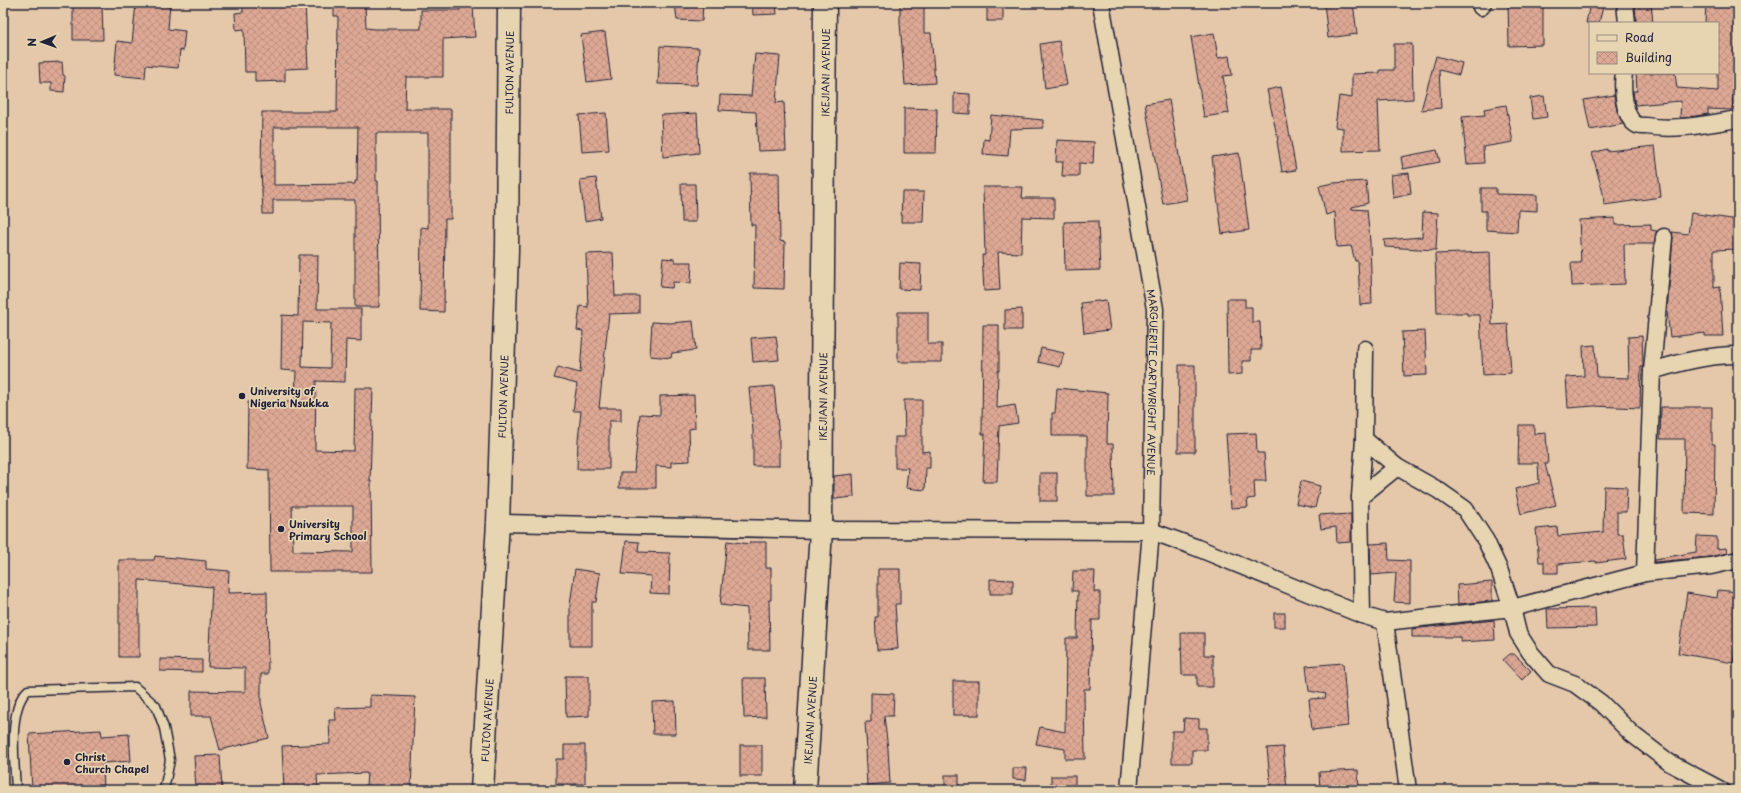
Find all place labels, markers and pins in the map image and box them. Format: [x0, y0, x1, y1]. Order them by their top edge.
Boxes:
place label: University of Nigeria Nsukka [250, 383, 329, 410]
marker: University of Nigeria Nsukka [237, 391, 247, 401]
place label: University Primary School [289, 516, 367, 543]
marker: University Primary School [276, 524, 286, 534]
place label: Christ Church Chapel [75, 749, 149, 776]
marker: Christ Church Chapel [62, 757, 72, 767]

